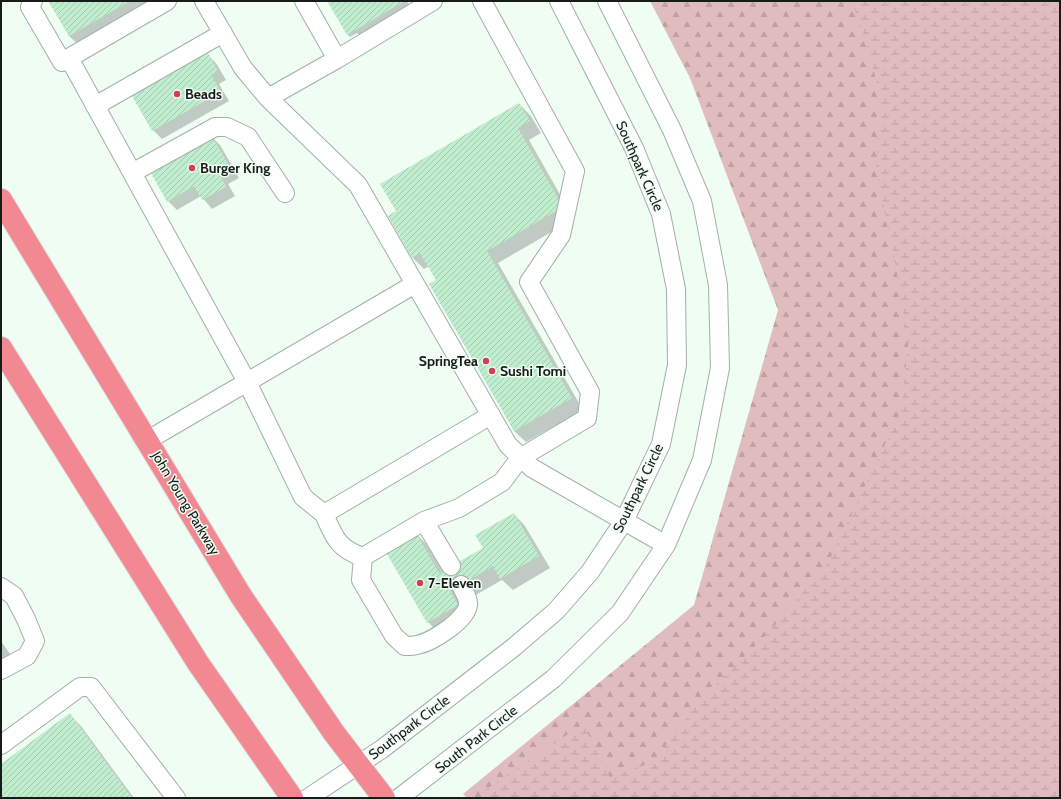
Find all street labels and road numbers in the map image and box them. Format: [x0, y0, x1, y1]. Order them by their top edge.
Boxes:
street label: Southpark Circle [612, 118, 668, 214]
street label: Southpark Circle [609, 440, 667, 536]
street label: John Young Parkway [147, 447, 224, 558]
street label: Southpark Circle [365, 691, 453, 763]
street label: South Park Circle [431, 701, 521, 777]

